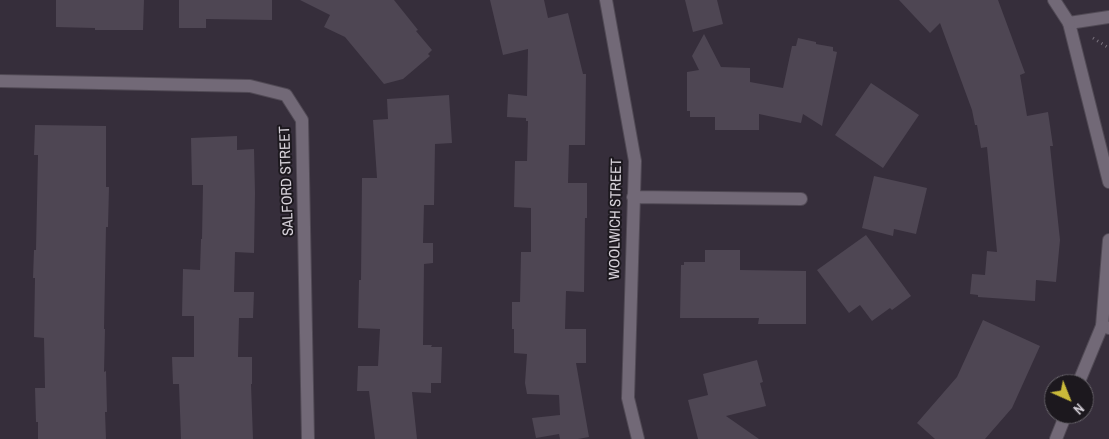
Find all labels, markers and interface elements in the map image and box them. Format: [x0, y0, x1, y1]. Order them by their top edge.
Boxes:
street label: SALFORD STREET [276, 126, 298, 236]
street label: WOOLWICH STREET [606, 158, 626, 280]
north arrow [1044, 374, 1094, 424]
text: N [1069, 400, 1088, 418]

